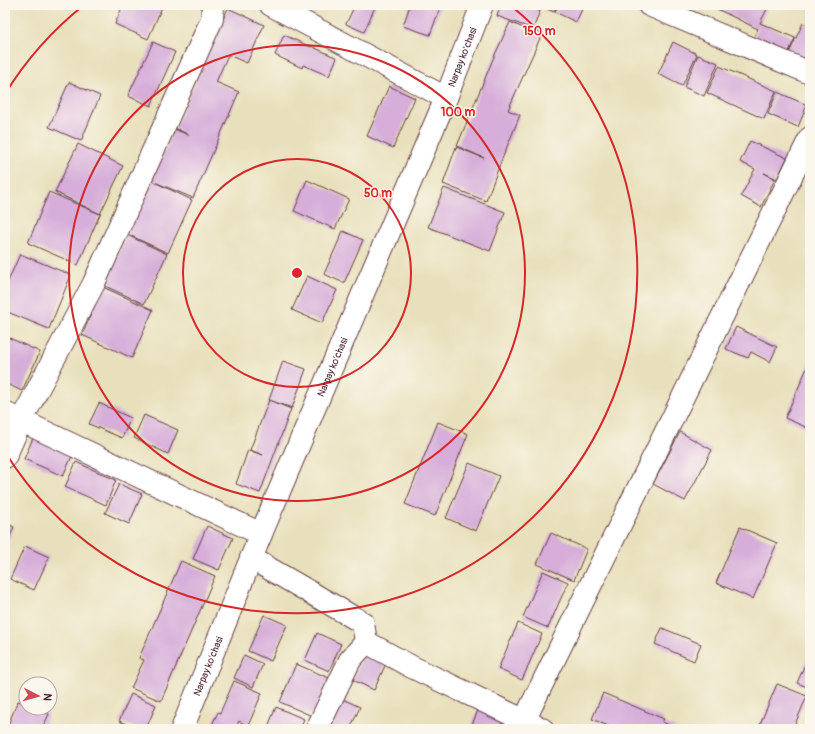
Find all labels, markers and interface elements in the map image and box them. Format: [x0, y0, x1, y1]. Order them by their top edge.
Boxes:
text: 150 m [523, 24, 556, 39]
street label: Narpay ko'chasi [446, 26, 480, 89]
text: 100 m [441, 105, 476, 120]
text: 50 m [364, 186, 392, 201]
centre of rings [290, 266, 304, 280]
street label: Narpay ko'chasi [315, 336, 351, 399]
street label: Narpay ko'chasi [191, 635, 226, 698]
north arrow [18, 676, 58, 716]
text: N [41, 693, 54, 702]

